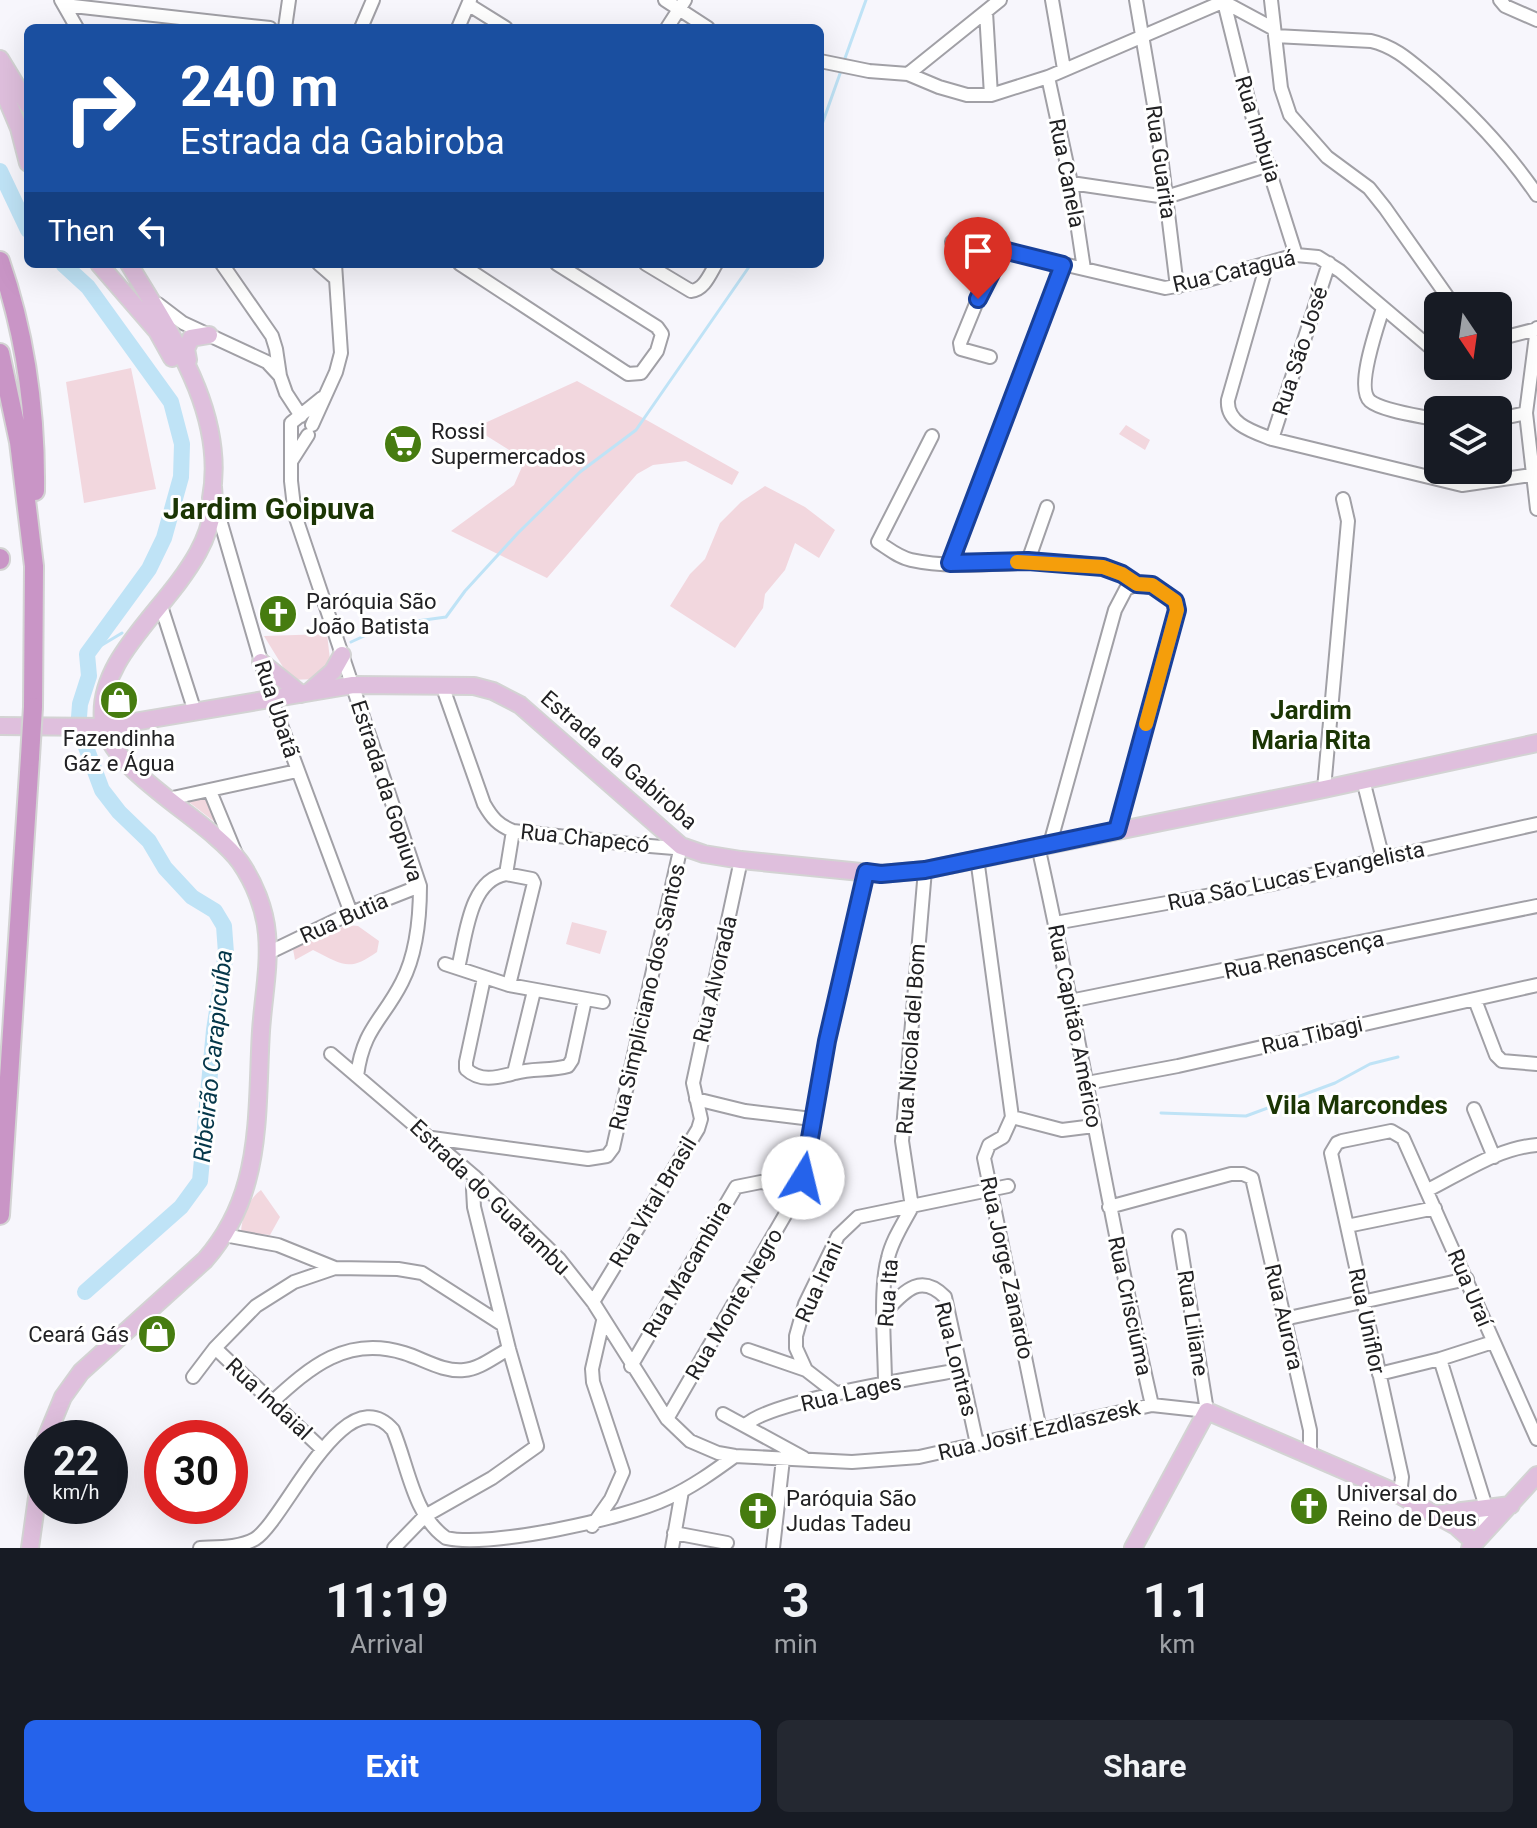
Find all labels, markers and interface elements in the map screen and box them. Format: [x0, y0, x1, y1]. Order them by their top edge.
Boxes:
text: 240 m [180, 54, 339, 120]
icon: right [48, 56, 152, 160]
street label: Rua Imbuia [1230, 73, 1286, 185]
street label: Rua Guarita [1141, 104, 1181, 220]
street label: Rua Canela [1044, 116, 1090, 230]
text: Estrada da Gabiroba [180, 121, 505, 163]
icon: left [131, 208, 175, 252]
text: Then [48, 213, 115, 248]
pin [944, 217, 1012, 299]
icon: arrive [956, 229, 1000, 273]
street label: Rua Cataguá [1170, 245, 1298, 297]
street label: Rua São José [1267, 283, 1333, 419]
north arrow [1424, 292, 1512, 380]
map controls [1424, 292, 1512, 484]
button: layers [1424, 396, 1512, 484]
place label: Rossi Supermercados [431, 419, 586, 469]
supermarket icon: Rossi Supermercados [382, 423, 424, 465]
district label: Jardim Goipuva [163, 491, 375, 526]
place label: Paróquia São João Batista [306, 589, 437, 639]
church icon: Paróquia São João Batista [257, 593, 299, 635]
street label: Rua Ubatã [250, 657, 304, 761]
shop icon: Fazendinha Gáz e Água [98, 679, 140, 721]
street label: Estrada da Gabiroba [536, 685, 702, 835]
district label: Jardim Maria Rita [1251, 695, 1371, 755]
street label: Estrada da Gopiuva [346, 697, 428, 885]
place label: Fazendinha Gáz e Água [63, 726, 175, 776]
street label: Rua Chapecó [519, 819, 651, 857]
street label: Rua São Lucas Evangelista [1165, 837, 1427, 915]
street label: Rua Simpliciano dos Santos [604, 861, 690, 1133]
street label: Rua Butia [296, 888, 392, 948]
street label: Rua Alvorada [688, 913, 742, 1045]
street label: Rua Capitão Américo [1043, 922, 1107, 1130]
street label: Rua Renascença [1222, 926, 1386, 984]
street label: Rua Nicola del Bom [892, 943, 930, 1135]
water label: Ribeirão Carapicuíba [188, 948, 238, 1164]
street label: Rua Tibagi [1259, 1011, 1365, 1059]
district label: Vila Marcondes [1266, 1090, 1448, 1120]
street label: Estrada do Guatambu [405, 1114, 575, 1280]
street label: Rua Vital Brasil [604, 1132, 702, 1272]
position arrow [761, 1136, 845, 1220]
street label: Rua Jorge Zanardo [975, 1174, 1039, 1362]
street label: Rua Macambira [638, 1196, 736, 1342]
street label: Rua Monte Negro [680, 1224, 788, 1384]
street label: Rua Crisciúma [1103, 1234, 1157, 1378]
street label: Rua Irani [790, 1238, 848, 1326]
street label: Rua Uraí [1443, 1245, 1498, 1332]
street label: Rua Ita [873, 1258, 903, 1328]
street label: Rua Aurora [1260, 1261, 1308, 1373]
street label: Rua Uniflor [1344, 1266, 1391, 1377]
street label: Rua Liliane [1172, 1268, 1214, 1378]
street label: Rua Lontras [930, 1299, 982, 1419]
shop icon: Ceará Gás [136, 1313, 178, 1355]
place label: Ceará Gás [28, 1322, 129, 1347]
street label: Rua Indaial [221, 1353, 317, 1445]
street label: Rua Lages [798, 1369, 904, 1417]
street label: Rua Josif Ezdlaszesk [935, 1394, 1143, 1465]
speed limit sign: 30 [144, 1420, 248, 1524]
text: 22 [53, 1438, 99, 1485]
text: km/h [53, 1480, 99, 1504]
place label: Universal do Reino de Deus [1337, 1481, 1477, 1531]
church icon: Universal do Reino de Deus [1288, 1485, 1330, 1527]
place label: Paróquia São Judas Tadeu [786, 1486, 917, 1536]
church icon: Paróquia São Judas Tadeu [737, 1490, 779, 1532]
text: 11:19 [325, 1572, 449, 1629]
text: 3 [782, 1572, 810, 1629]
text: 1.1 [1143, 1572, 1212, 1629]
text: Arrival [350, 1629, 424, 1659]
text: min [774, 1629, 818, 1659]
text: km [1159, 1629, 1195, 1659]
button: Exit [24, 1720, 761, 1812]
button: Share [777, 1720, 1513, 1812]

